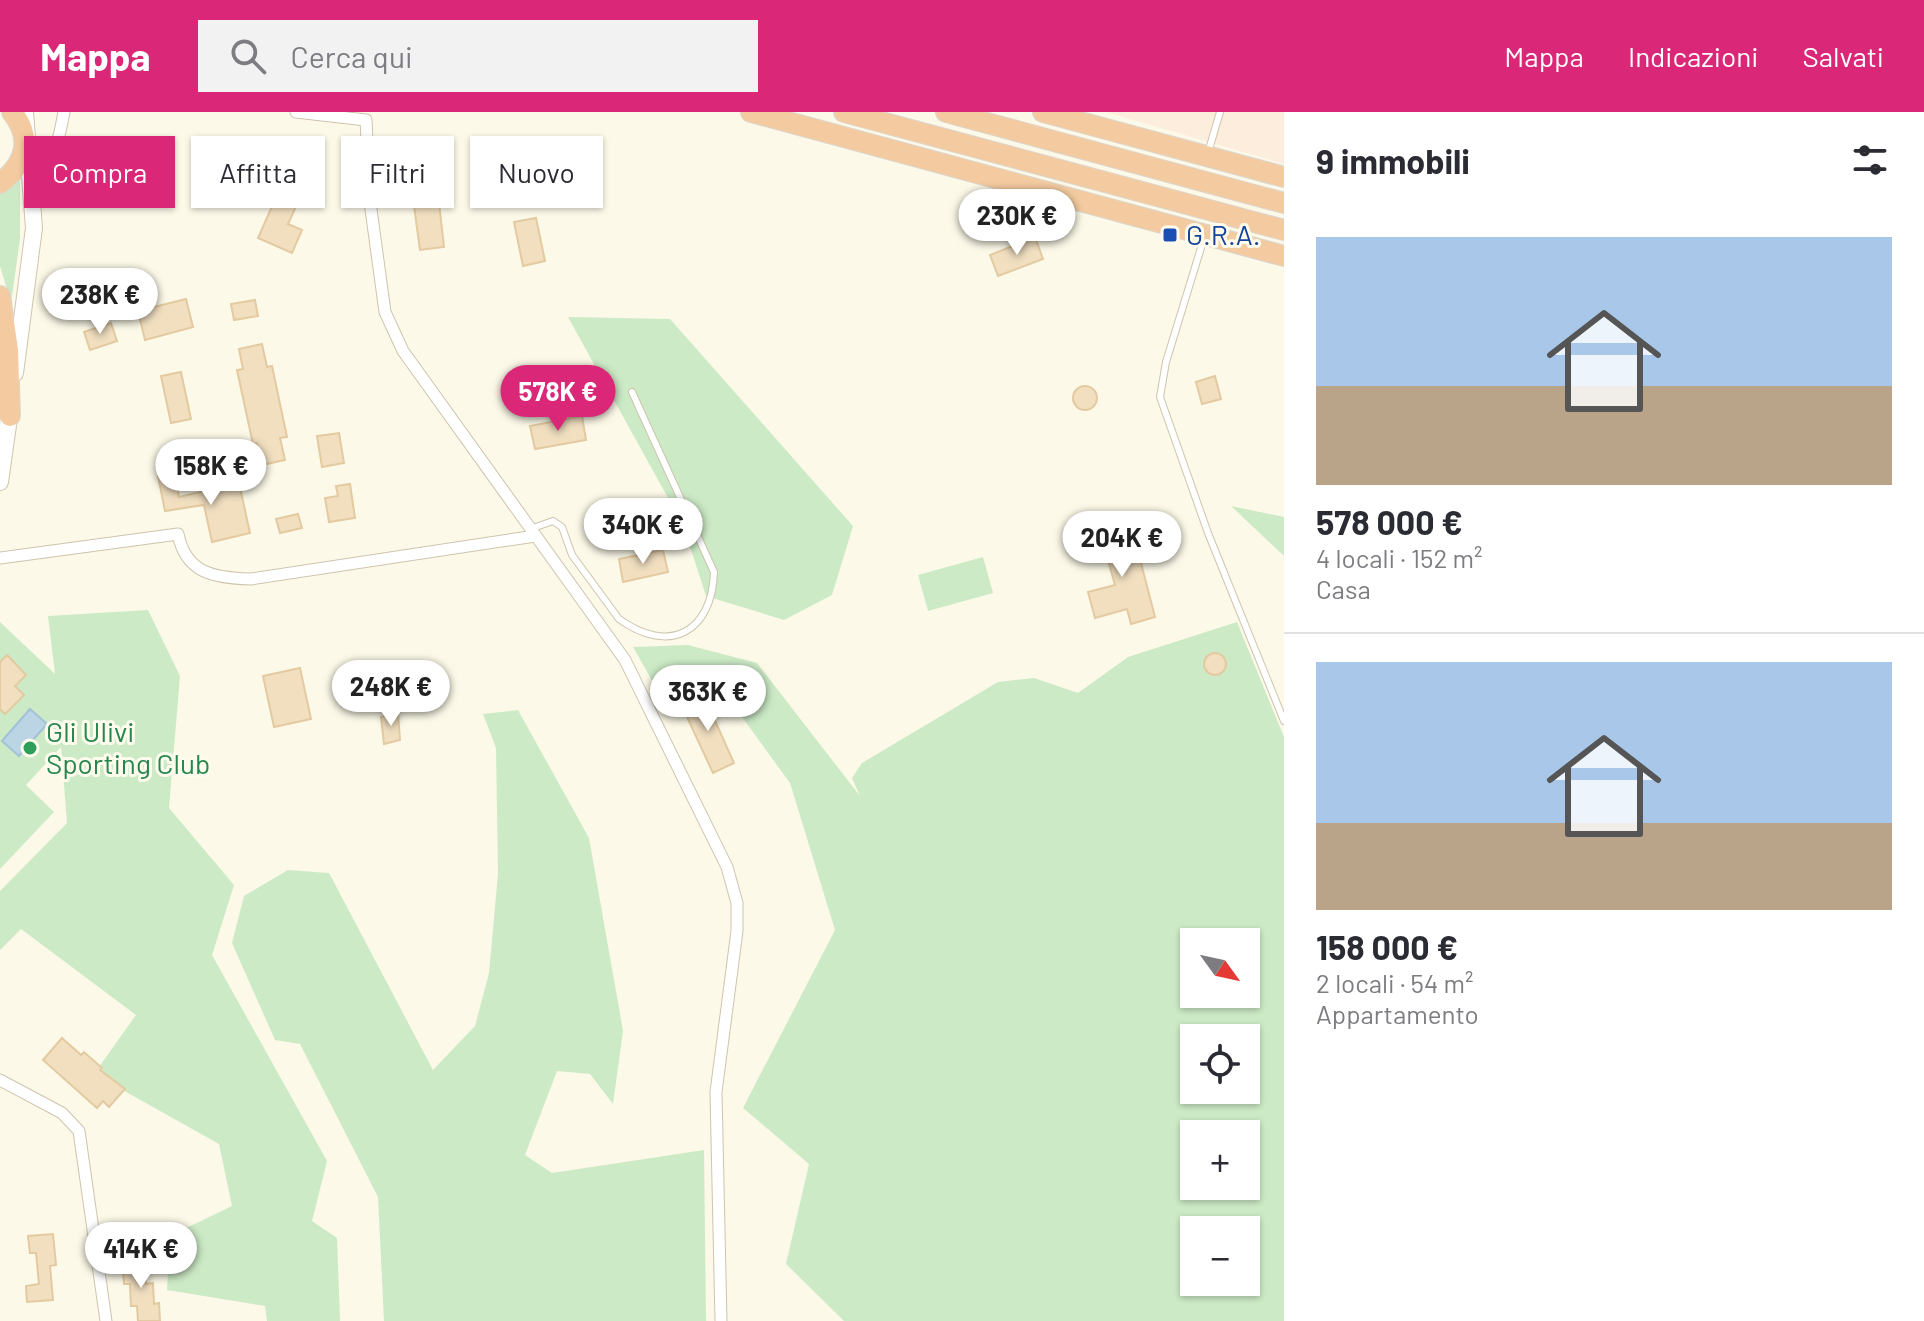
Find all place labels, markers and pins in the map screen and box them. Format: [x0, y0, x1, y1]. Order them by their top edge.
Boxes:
pin: 230K € [952, 189, 1082, 257]
place label: G.R.A. [1186, 217, 1260, 251]
marker: G.R.A. [1161, 226, 1179, 244]
pin: 238K € [35, 268, 165, 336]
pin: 578K € [493, 365, 623, 433]
pin: 158K € [146, 439, 276, 507]
pin: 340K € [578, 498, 708, 566]
pin: 204K € [1057, 511, 1187, 579]
pin: 248K € [326, 660, 456, 728]
pin: 363K € [643, 665, 773, 733]
place label: Gli Ulivi Sporting Club [46, 714, 210, 780]
marker: Gli Ulivi Sporting Club [21, 739, 39, 757]
pin: 414K € [76, 1222, 206, 1290]

